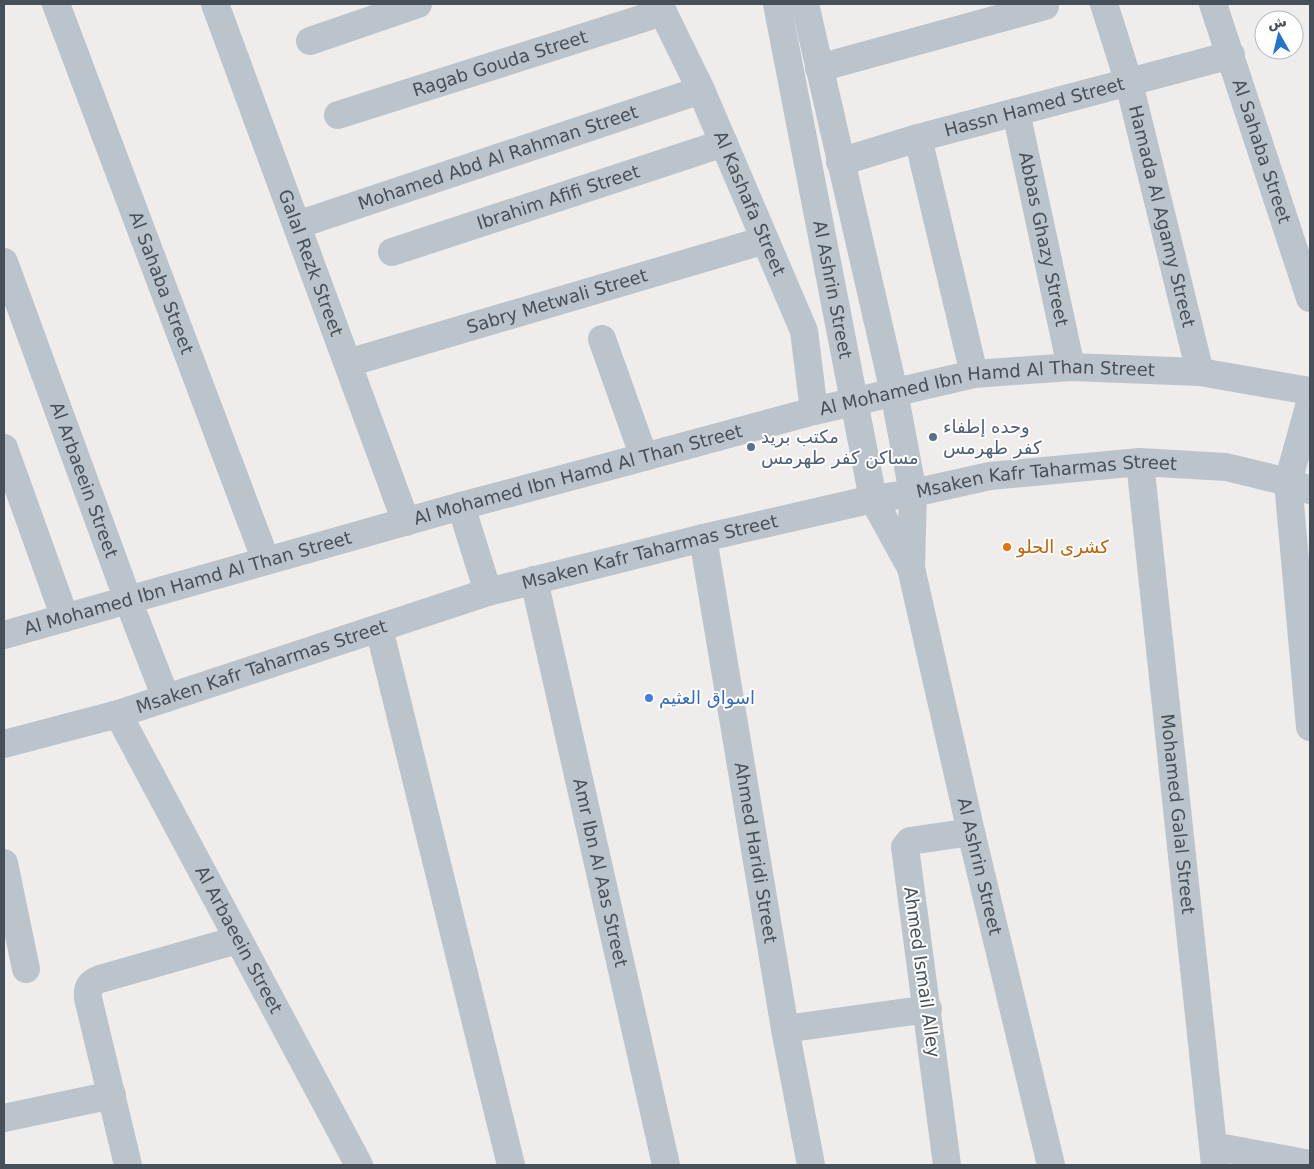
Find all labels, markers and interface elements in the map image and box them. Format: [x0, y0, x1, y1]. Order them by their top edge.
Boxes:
north arrow [1254, 10, 1304, 60]
text: ش [1267, 13, 1288, 31]
street label: Ragab Gouda Street [410, 26, 590, 101]
street label: Hassn Hamed Street [942, 73, 1127, 141]
street label: Al Sahaba Street [1228, 76, 1296, 226]
street label: Mohamed Abd Al Rahman Street [355, 101, 641, 214]
street label: Hamada Al Agamy Street [1125, 103, 1200, 329]
street label: Al Kashafa Street [710, 128, 790, 279]
street label: Abbas Ghazy Street [1015, 150, 1073, 328]
street label: Ibrahim Afifi Street [474, 160, 642, 233]
street label: Galal Rezk Street [274, 186, 348, 339]
street label: Al Sahaba Street [125, 208, 198, 357]
street label: Al Ashrin Street [809, 219, 857, 361]
street label: Sabry Metwali Street [464, 264, 650, 337]
street label: Al Mohamed Ibn Hamd Al Than Street [817, 356, 1155, 419]
street label: Al Arbaeein Street [46, 399, 123, 560]
place label: وحده إطفاء كفر طهرمس [943, 416, 1042, 459]
street label: Al Mohamed Ibn Hamd Al Than Street [411, 420, 745, 529]
place label: مكتب بريد مساكن كفر طهرمس [761, 426, 919, 469]
marker: وحده إطفاء كفر طهرمس [927, 431, 939, 443]
marker: مكتب بريد مساكن كفر طهرمس [745, 441, 757, 453]
street label: Msaken Kafr Taharmas Street [914, 451, 1178, 502]
street label: Msaken Kafr Taharmas Street [519, 510, 780, 593]
street label: Al Mohamed Ibn Hamd Al Than Street [21, 526, 354, 639]
place label: كشرى الحلو [1016, 536, 1109, 558]
marker: كشرى الحلو [1001, 541, 1013, 553]
street label: Msaken Kafr Taharmas Street [133, 615, 390, 717]
place label: اسواق العثيم [659, 687, 755, 709]
marker: اسواق العثيم [643, 692, 655, 704]
street label: Mohamed Galal Street [1157, 713, 1199, 915]
street label: Ahmed Haridi Street [731, 760, 782, 945]
street label: Amr Ibn Al Aas Street [569, 776, 632, 969]
street label: Al Ashrin Street [954, 796, 1006, 937]
street label: Al Arbaeein Street [191, 862, 287, 1017]
street label: Ahmed Ismail Alley [900, 885, 945, 1059]

